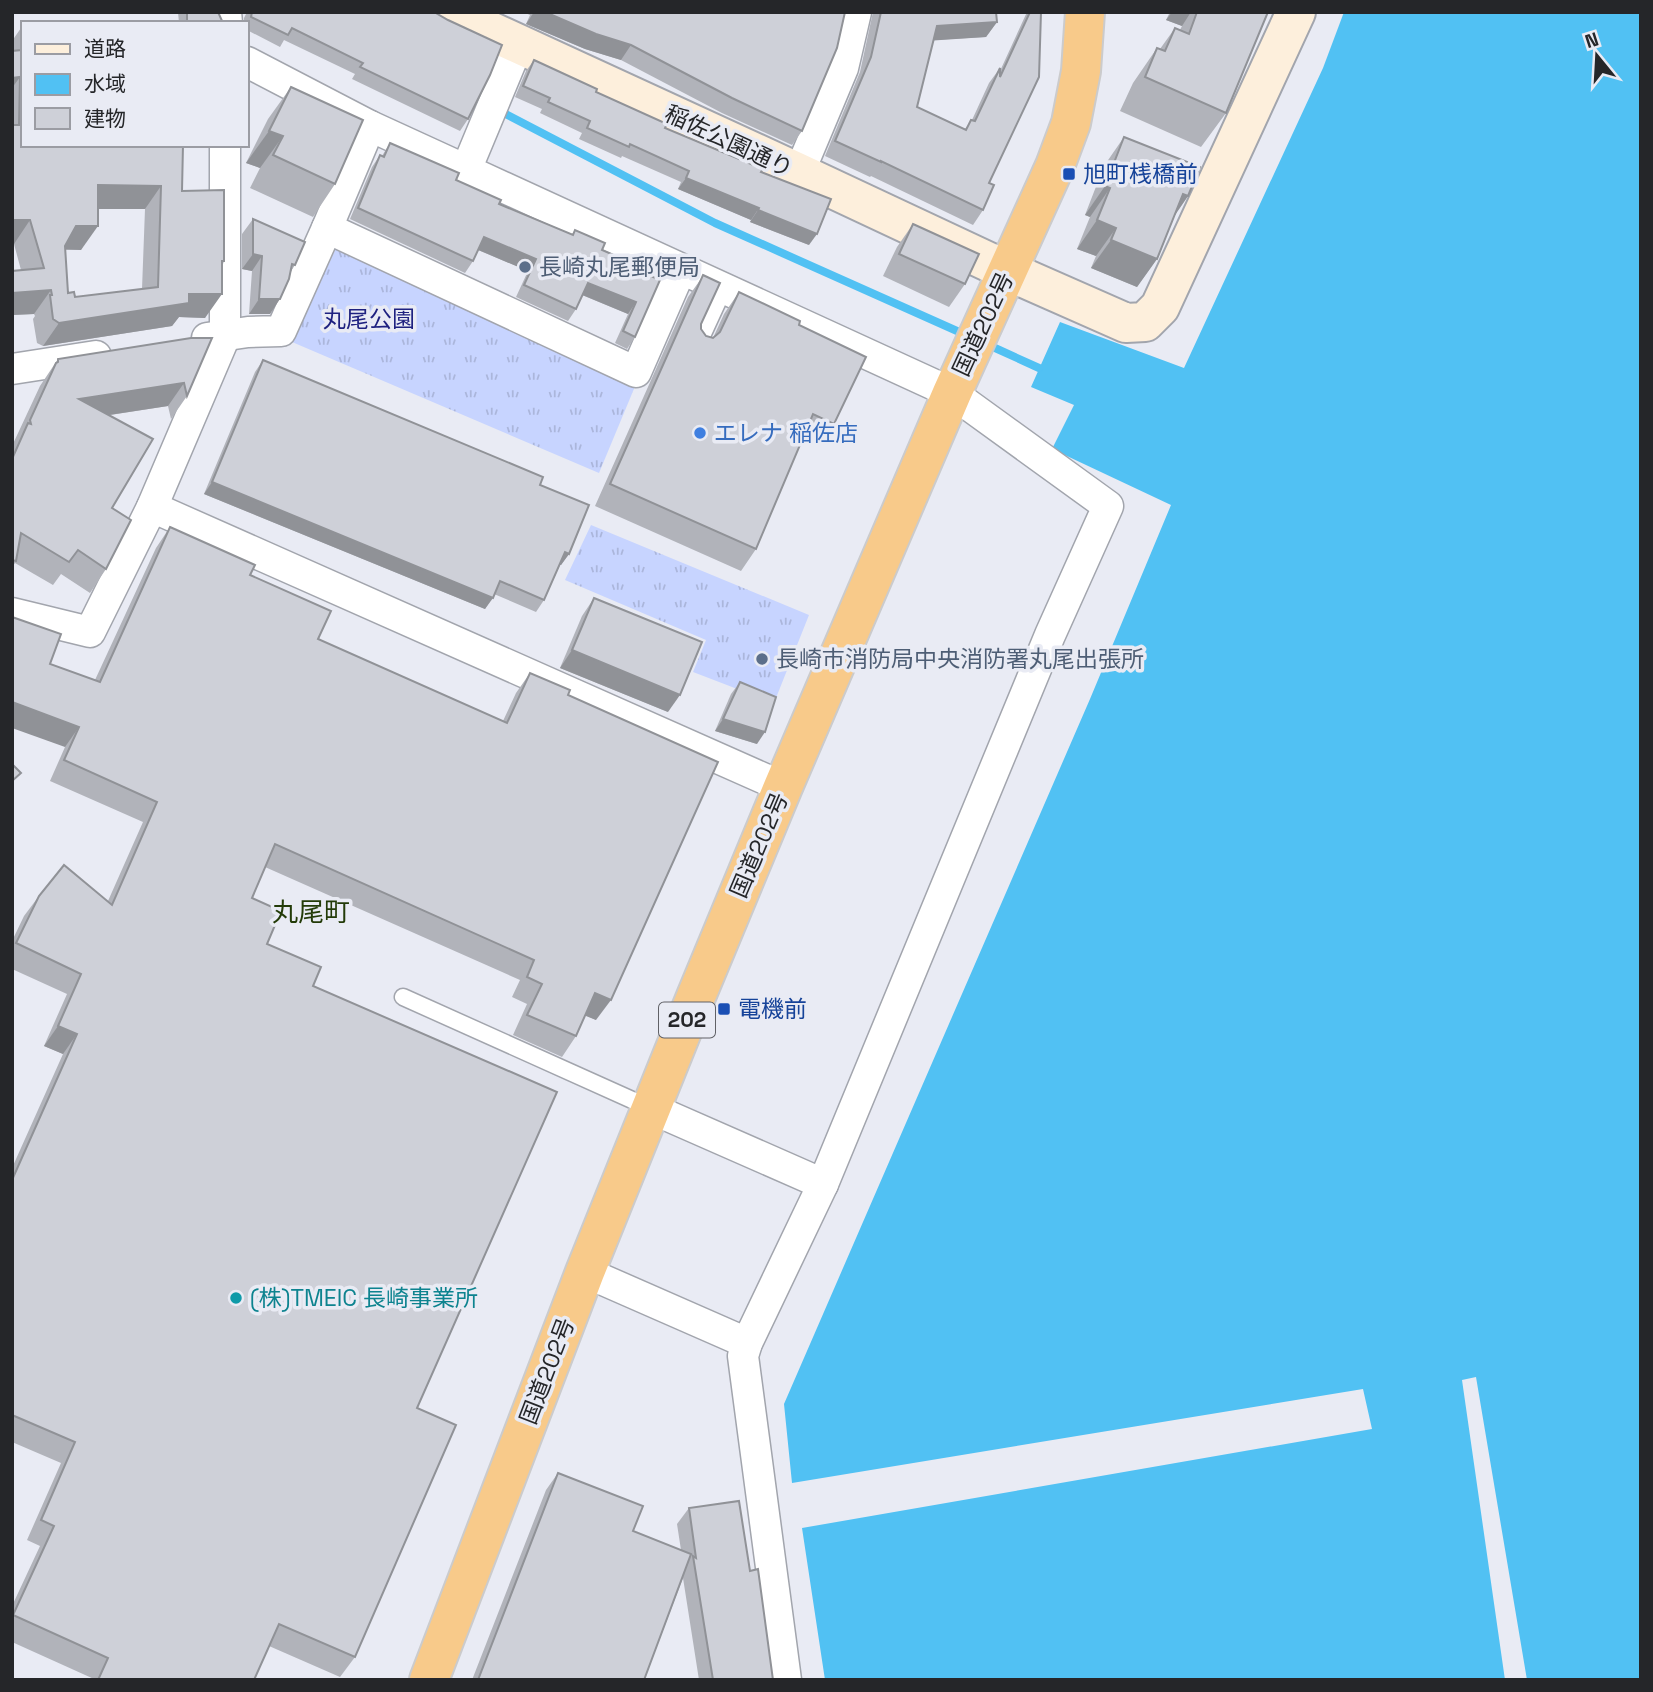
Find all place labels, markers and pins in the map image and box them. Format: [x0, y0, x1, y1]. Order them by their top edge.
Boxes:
place label: 旭町桟橋前 [1083, 159, 1198, 189]
marker: 旭町桟橋前 [1061, 166, 1077, 182]
place label: 長崎丸尾郵便局 [539, 252, 700, 282]
marker: 長崎丸尾郵便局 [517, 259, 533, 275]
place label: エレナ 稲佐店 [714, 418, 858, 448]
marker: エレナ 稲佐店 [692, 425, 708, 441]
place label: 長崎市消防局中央消防署丸尾出張所 [776, 644, 1144, 674]
marker: 長崎市消防局中央消防署丸尾出張所 [754, 651, 770, 667]
place label: 電機前 [738, 994, 807, 1024]
marker: 電機前 [716, 1001, 732, 1017]
place label: (株)TMEIC 長崎事業所 [250, 1283, 478, 1313]
marker: (株)TMEIC 長崎事業所 [228, 1290, 244, 1306]

